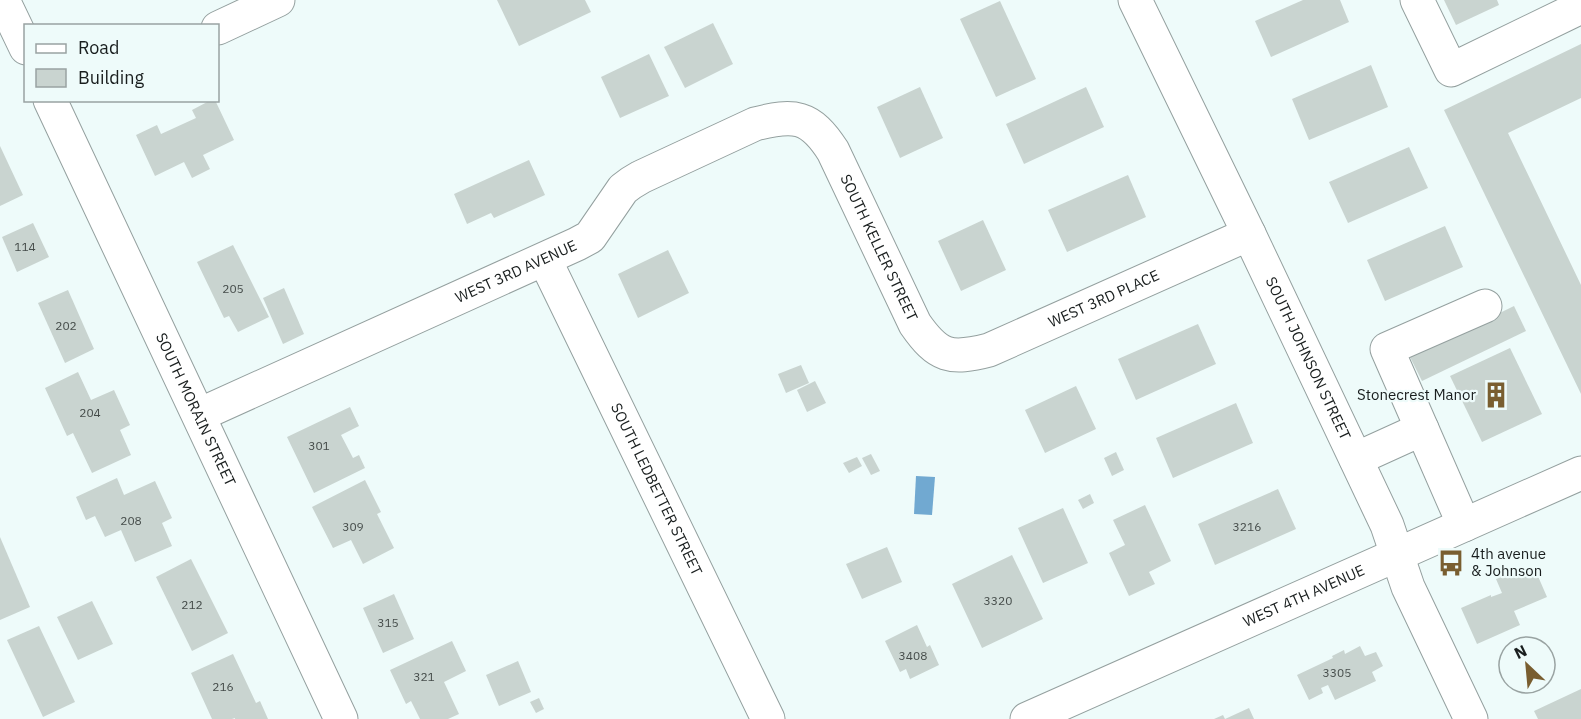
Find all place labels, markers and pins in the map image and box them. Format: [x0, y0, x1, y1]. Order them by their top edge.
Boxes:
building icon: Stonecrest Manor [1481, 380, 1511, 410]
place label: Stonecrest Manor [1357, 385, 1476, 404]
place label: 4th avenue & Johnson [1471, 544, 1546, 580]
bus stop icon: 4th avenue & Johnson [1436, 548, 1466, 578]

